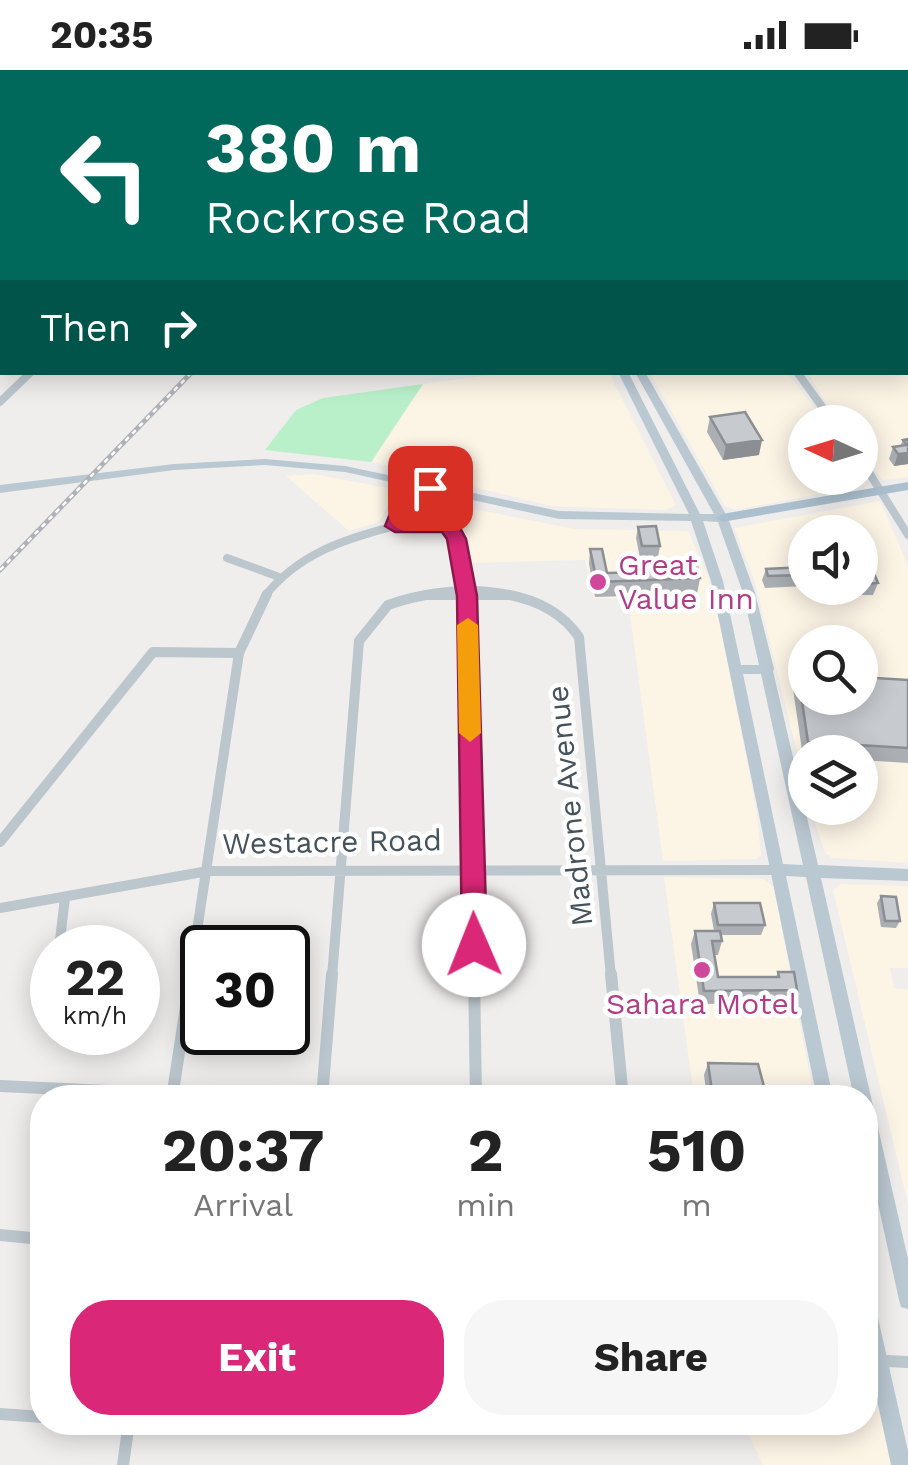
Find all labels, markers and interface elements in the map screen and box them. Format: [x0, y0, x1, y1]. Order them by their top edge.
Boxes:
text: 20:35 [50, 13, 153, 57]
text: 380 m [205, 107, 421, 189]
icon: left [40, 110, 170, 240]
text: Rockrose Road [205, 191, 531, 244]
icon: right [151, 300, 206, 355]
text: Then [40, 306, 131, 350]
north arrow [788, 405, 878, 495]
map controls [788, 405, 878, 825]
pin [388, 446, 473, 531]
icon: arrive [403, 461, 458, 516]
button: sound [788, 515, 878, 605]
place label: Great Value Inn [618, 547, 754, 616]
marker: Great Value Inn [587, 571, 609, 593]
button: search [788, 625, 878, 715]
street label: Madrone Avenue [539, 684, 600, 928]
button: layers [788, 735, 878, 825]
street label: Westacre Road [222, 822, 442, 861]
position arrow [422, 893, 526, 997]
speed limit sign: 30 [180, 925, 310, 1055]
text: 22 [65, 948, 125, 1007]
marker: Sahara Motel [691, 959, 713, 981]
place label: Sahara Motel [606, 986, 798, 1021]
text: km/h [63, 1001, 127, 1030]
text: 20:37 [162, 1115, 325, 1186]
text: 2 [468, 1115, 504, 1186]
text: 510 [647, 1115, 746, 1186]
text: Arrival [193, 1186, 293, 1224]
text: min [456, 1186, 515, 1224]
text: m [681, 1186, 712, 1224]
button: Exit [70, 1300, 444, 1415]
button: Share [464, 1300, 838, 1415]

